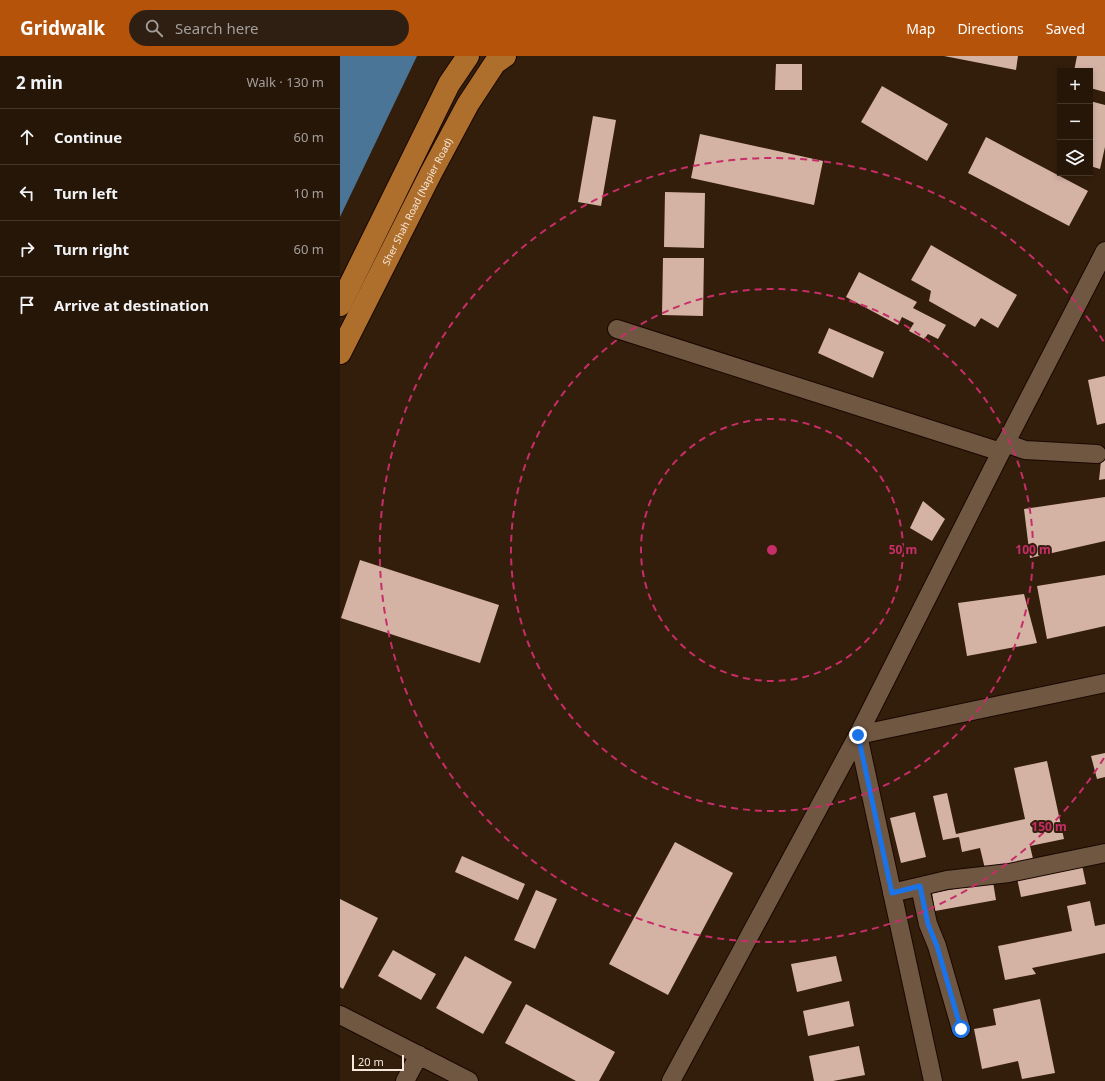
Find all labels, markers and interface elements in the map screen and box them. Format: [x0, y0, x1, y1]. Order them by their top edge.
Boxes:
search box [129, 10, 409, 46]
text: Gridwalk [20, 15, 105, 41]
icon: search [143, 17, 165, 39]
text: Search here [175, 18, 259, 38]
text: Map [906, 19, 935, 38]
text: Directions [957, 19, 1024, 38]
text: Saved [1046, 19, 1085, 38]
map controls [1057, 68, 1093, 176]
button: + [1057, 68, 1093, 104]
text: 2 min [16, 71, 63, 94]
text: Walk · 130 m [246, 73, 324, 91]
button: − [1057, 104, 1093, 140]
icon: ahead [16, 126, 38, 148]
text: Continue [54, 127, 122, 147]
text: 60 m [294, 128, 324, 146]
street label: Sher Shah Road (Napier Road) [379, 135, 456, 268]
button: layers [1057, 140, 1093, 176]
icon: left [16, 182, 38, 204]
text: Turn left [54, 183, 118, 203]
text: 10 m [294, 184, 324, 202]
icon: right [16, 238, 38, 260]
text: Turn right [54, 239, 129, 259]
text: 60 m [294, 240, 324, 258]
icon: arrive [16, 294, 38, 316]
text: Arrive at destination [54, 295, 209, 315]
text: 50 m [889, 541, 917, 558]
text: 100 m [1015, 541, 1051, 558]
centre of rings [765, 543, 779, 557]
route end [849, 726, 867, 744]
text: 150 m [1031, 818, 1067, 835]
route start [952, 1020, 970, 1038]
scale bar [352, 1053, 404, 1072]
text: 20 m [358, 1054, 384, 1069]

